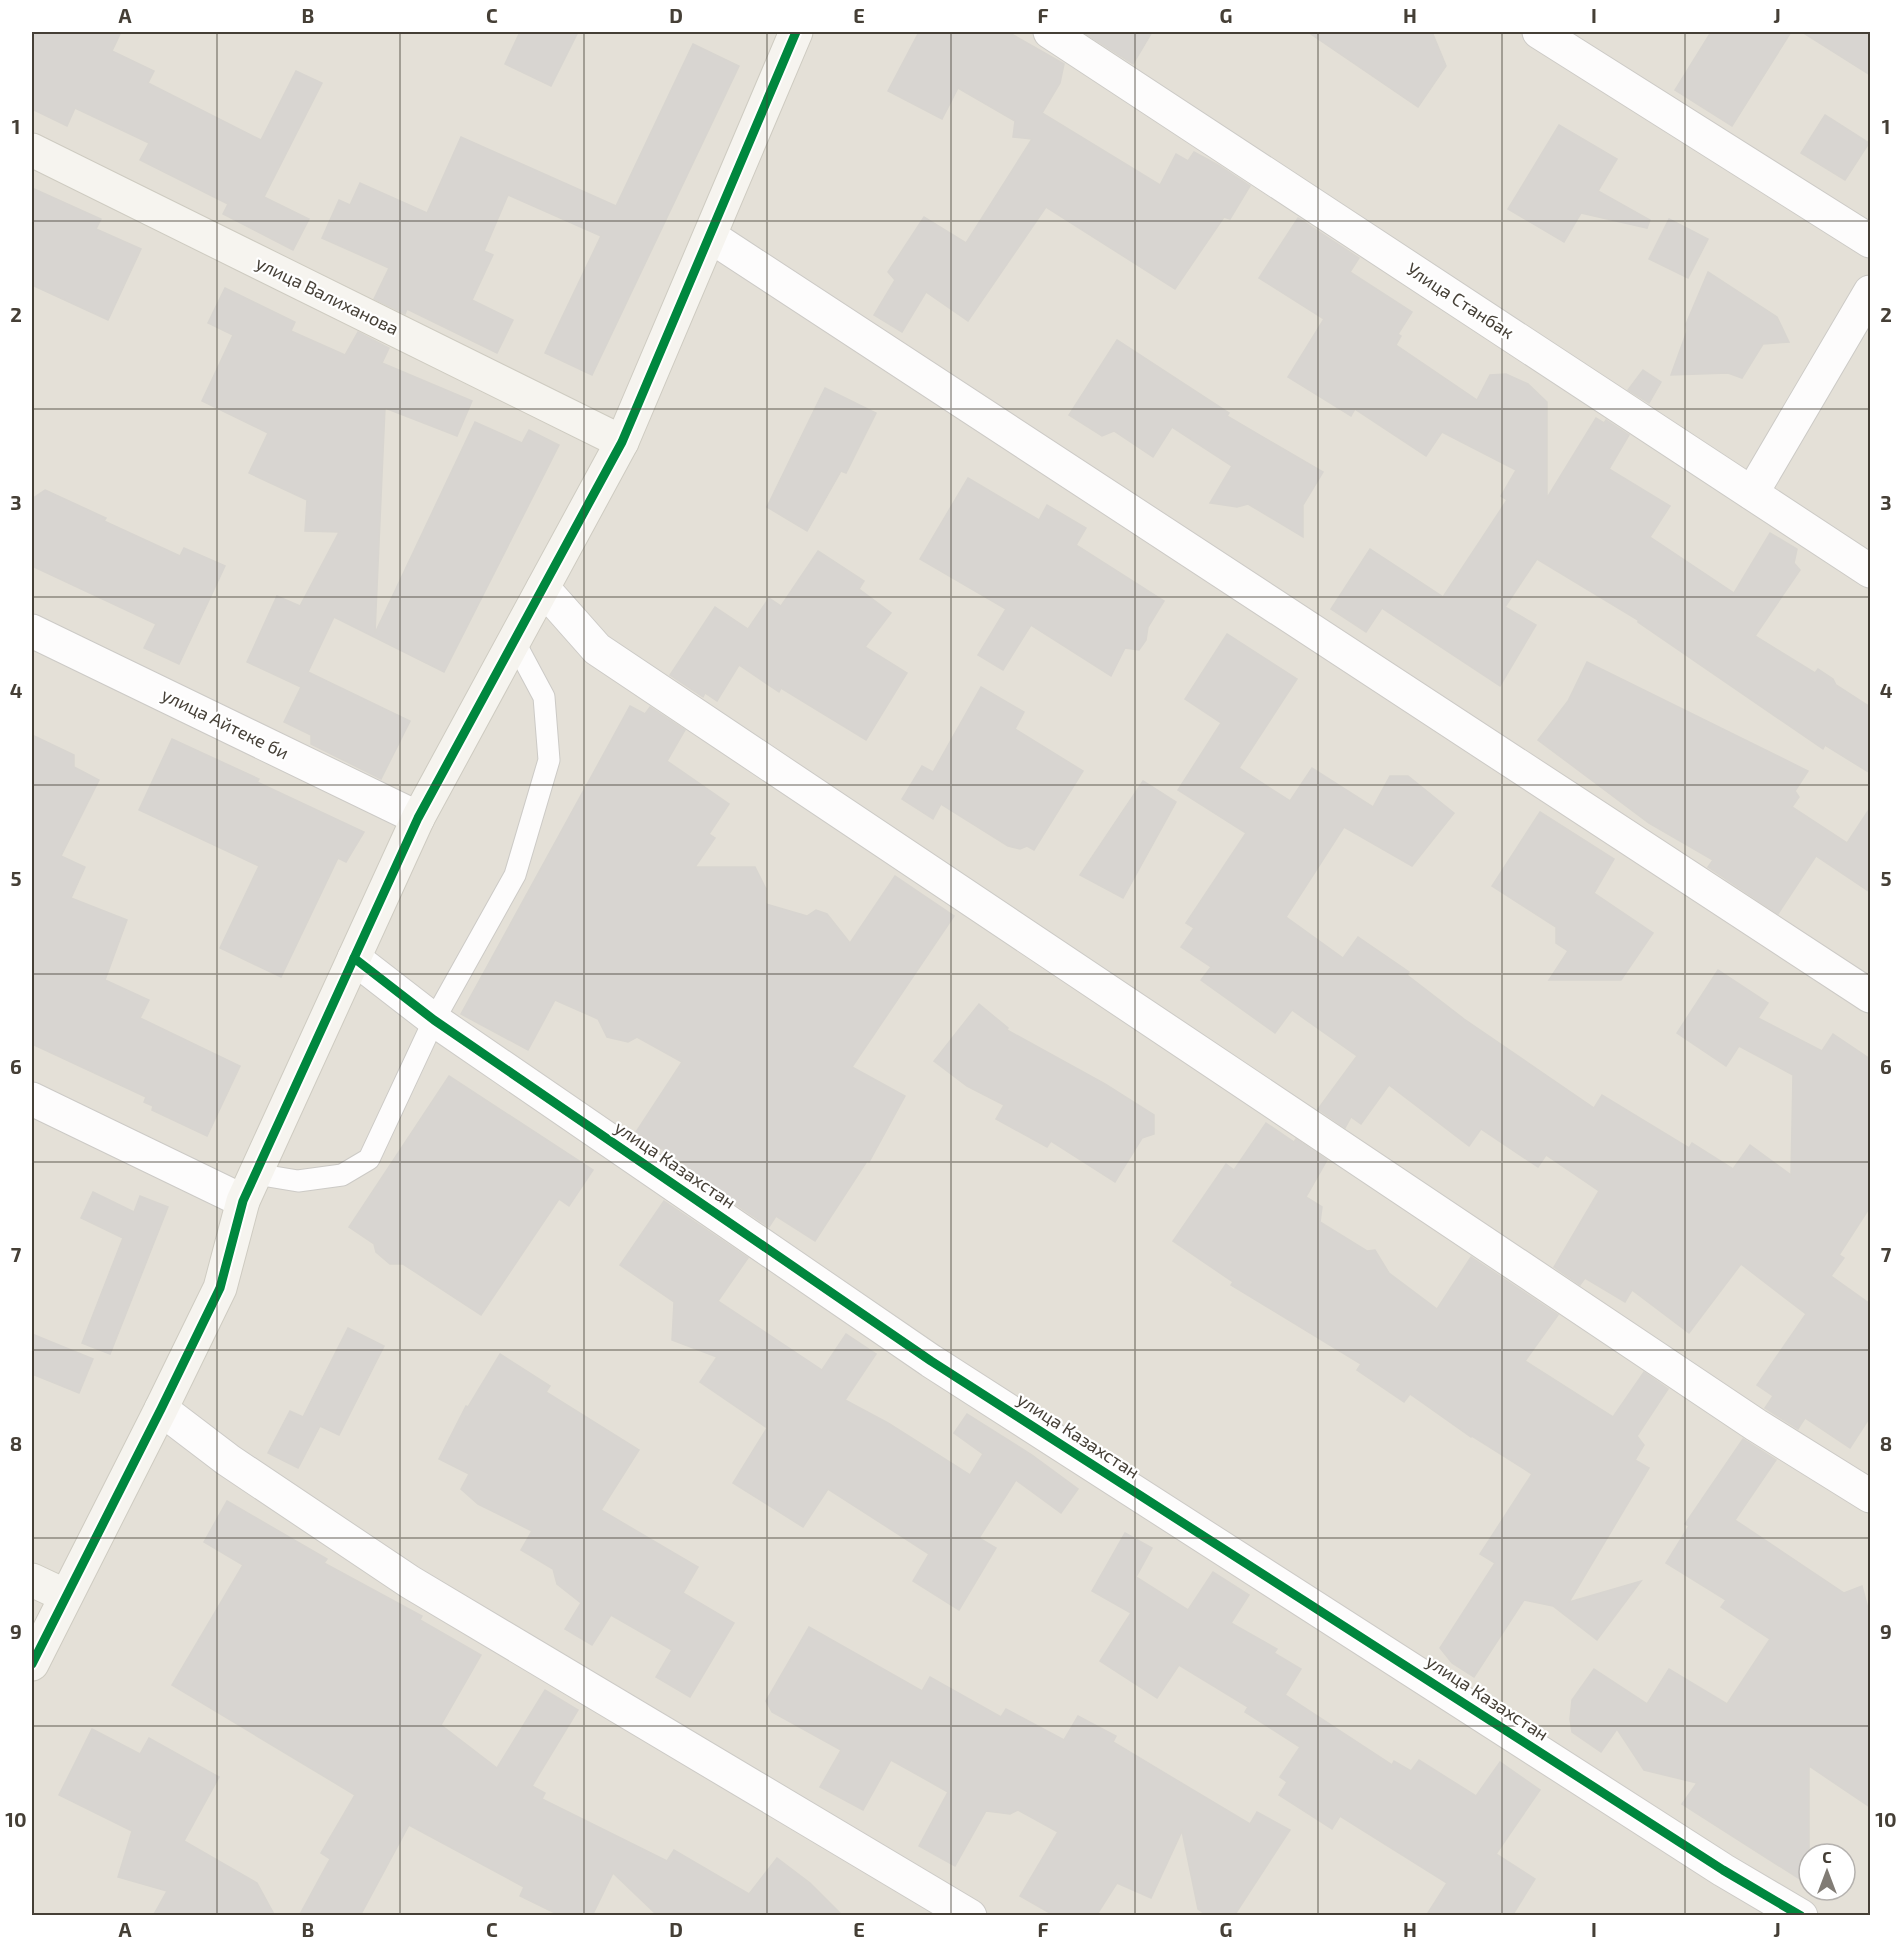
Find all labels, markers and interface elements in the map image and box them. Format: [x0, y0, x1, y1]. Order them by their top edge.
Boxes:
text: A [118, 3, 132, 27]
text: B [302, 3, 314, 27]
text: C [486, 3, 498, 27]
text: D [669, 3, 683, 27]
text: E [853, 3, 865, 27]
text: F [1037, 3, 1049, 27]
text: G [1220, 3, 1232, 27]
text: H [1403, 3, 1417, 27]
text: I [1591, 3, 1597, 27]
text: J [1773, 3, 1781, 27]
text: 1 [12, 114, 20, 138]
text: 1 [1882, 114, 1890, 138]
street label: улица Валиханова [252, 251, 402, 339]
street label: Улица Станбак [1403, 257, 1519, 343]
text: 2 [10, 302, 22, 326]
text: 2 [1880, 302, 1892, 326]
text: 3 [10, 490, 22, 514]
text: 3 [1880, 490, 1892, 514]
text: 4 [10, 678, 23, 702]
text: 4 [1880, 678, 1893, 702]
street label: улица Айтеке би [158, 683, 293, 763]
text: 5 [10, 866, 22, 890]
text: 5 [1880, 866, 1892, 890]
text: 6 [10, 1054, 22, 1078]
text: 6 [1880, 1054, 1892, 1078]
street label: улица Казахстан [611, 1116, 740, 1213]
text: 7 [11, 1242, 22, 1266]
text: 7 [1881, 1242, 1892, 1266]
street label: улица Казахстан [1013, 1387, 1144, 1483]
text: 8 [10, 1431, 22, 1455]
text: 8 [1880, 1431, 1892, 1455]
text: 9 [10, 1619, 22, 1643]
text: 9 [1880, 1619, 1892, 1643]
street label: улица Казахстан [1422, 1649, 1553, 1745]
text: 10 [5, 1807, 27, 1831]
text: 10 [1875, 1807, 1897, 1831]
north arrow [1797, 1842, 1857, 1902]
text: С [1822, 1847, 1832, 1866]
text: A [118, 1917, 132, 1941]
text: B [302, 1917, 314, 1941]
text: C [486, 1917, 498, 1941]
text: D [669, 1917, 683, 1941]
text: E [853, 1917, 865, 1941]
text: F [1037, 1917, 1049, 1941]
text: G [1220, 1917, 1232, 1941]
text: H [1403, 1917, 1417, 1941]
text: I [1591, 1917, 1597, 1941]
text: J [1773, 1917, 1781, 1941]

